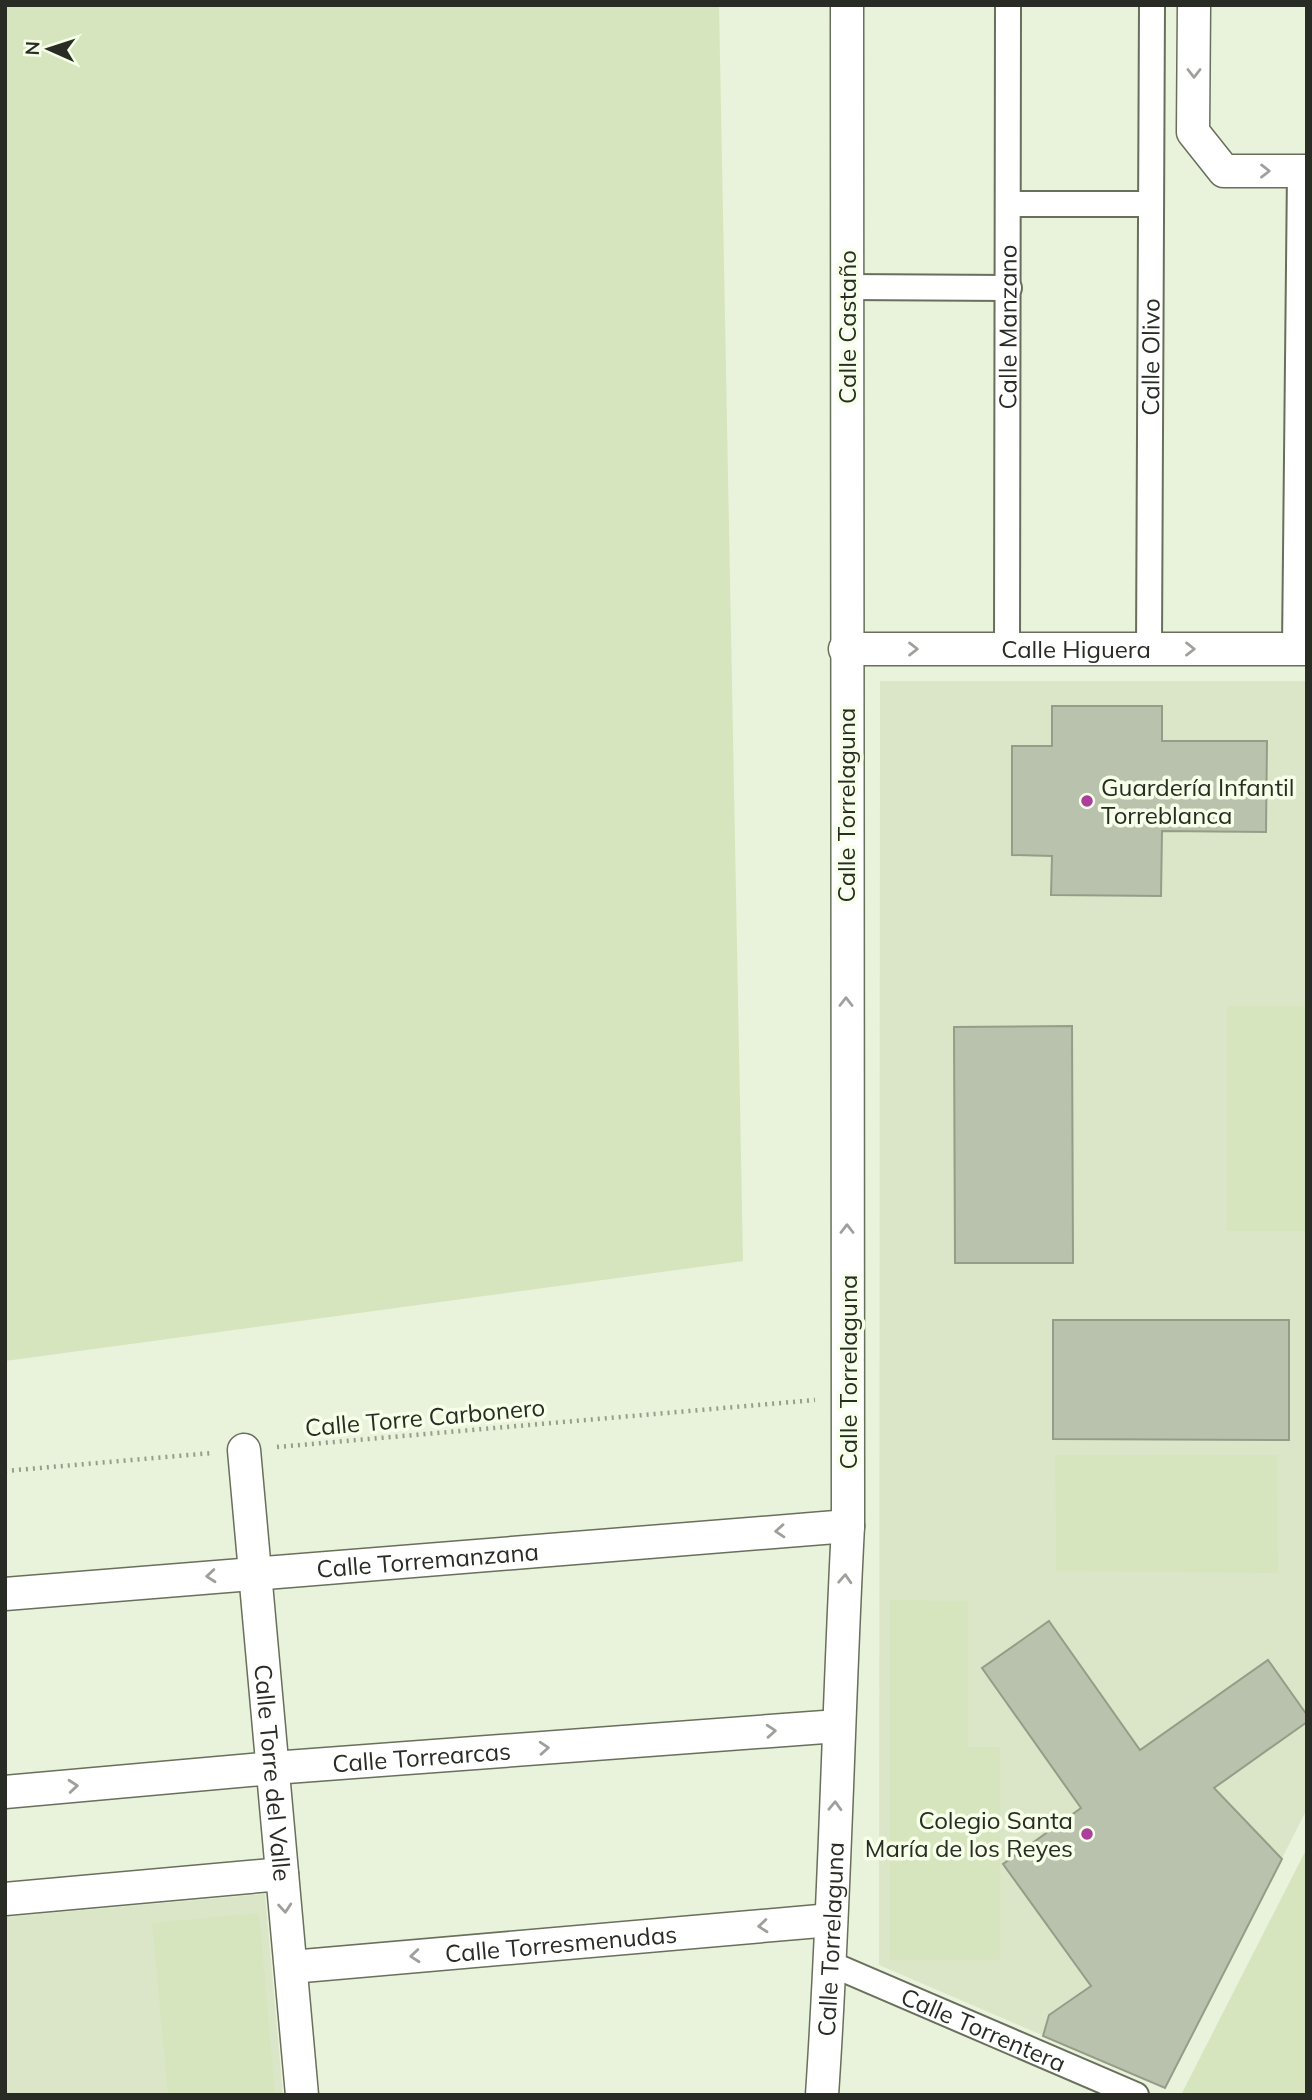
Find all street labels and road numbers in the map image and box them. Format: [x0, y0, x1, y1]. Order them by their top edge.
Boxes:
street label: Calle Manzano [992, 245, 1023, 409]
street label: Calle Castaño [832, 250, 862, 404]
street label: Calle Olivo [1135, 298, 1166, 416]
street label: Calle Higuera [1001, 634, 1151, 664]
street label: Calle Torrelaguna [831, 708, 861, 902]
street label: Calle Torrelaguna [833, 1275, 863, 1469]
street label: Calle Torre Carbonero [304, 1392, 546, 1442]
street label: Calle Torremanzana [315, 1536, 540, 1584]
street label: Calle Torre del Valle [248, 1663, 298, 1883]
street label: Calle Torrearcas [331, 1735, 512, 1779]
street label: Calle Torrelaguna [811, 1841, 850, 2037]
street label: Calle Torresmenudas [444, 1918, 678, 1969]
street label: Calle Torrentera [897, 1981, 1070, 2078]

